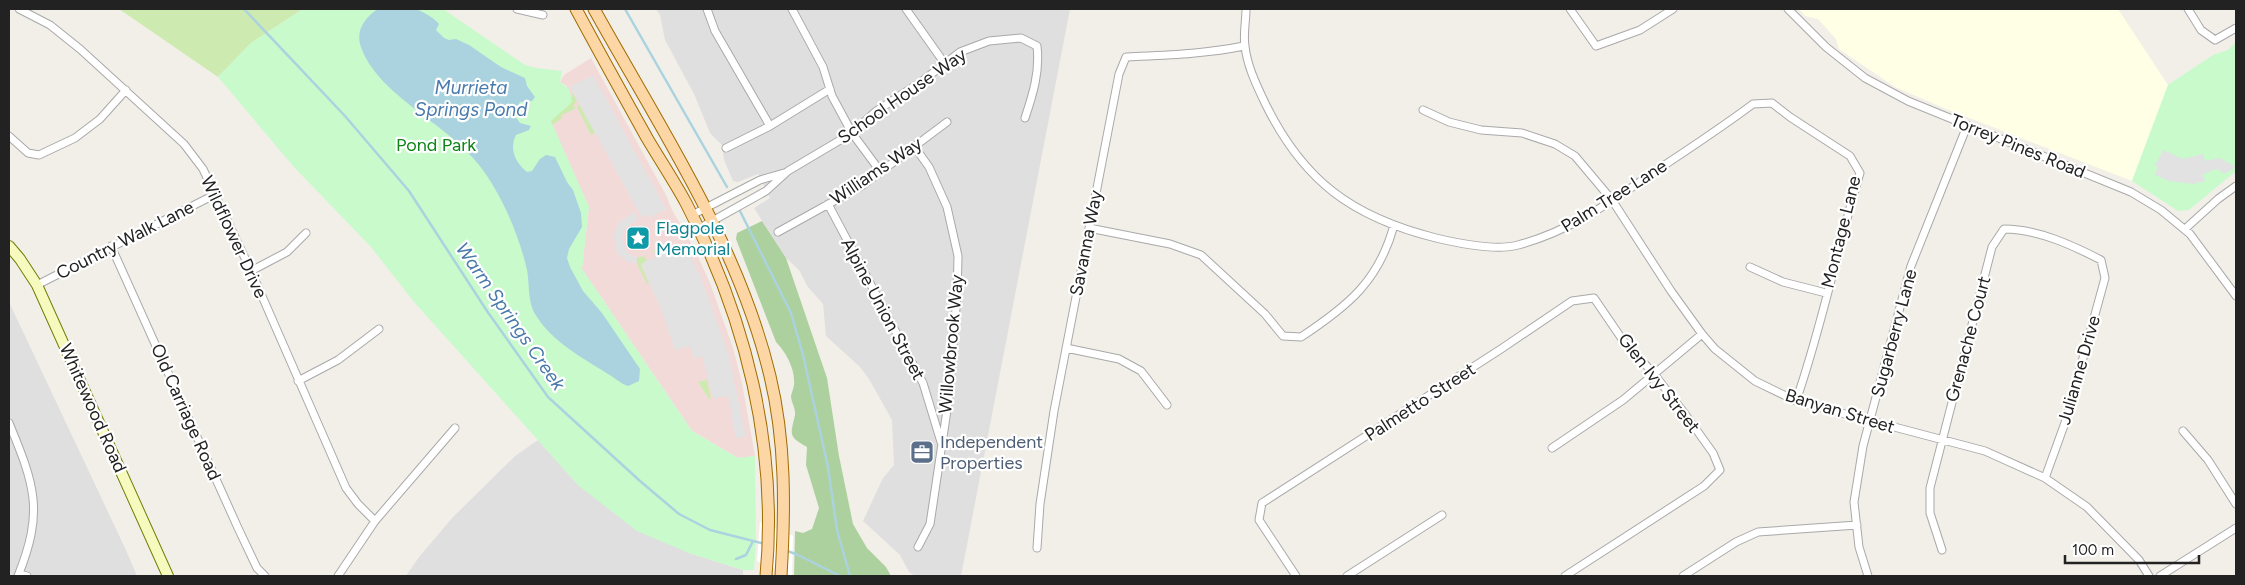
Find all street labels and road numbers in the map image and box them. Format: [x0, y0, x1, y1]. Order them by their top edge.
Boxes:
street label: School House Way [833, 43, 971, 149]
street label: Torrey Pines Road [1947, 109, 2089, 183]
street label: Williams Way [826, 132, 927, 210]
street label: Palm Tree Lane [1557, 155, 1671, 237]
street label: Wildflower Drive [196, 172, 272, 302]
street label: Montage Lane [1816, 173, 1866, 290]
street label: Savanna Way [1065, 188, 1107, 298]
street label: Country Walk Lane [52, 196, 198, 284]
street label: Alpine Union Street [836, 234, 930, 384]
street label: Sugarberry Lane [1866, 266, 1922, 400]
street label: Willowbrook Way [934, 273, 968, 414]
street label: Grenache Court [1941, 274, 1995, 404]
street label: Julianne Drive [2053, 313, 2105, 427]
street label: Glen Ivy Street [1613, 329, 1705, 437]
street label: Whitewood Road [55, 340, 131, 476]
street label: Old Carriage Road [146, 340, 226, 484]
street label: Palmetto Street [1361, 358, 1480, 446]
street label: Banyan Street [1783, 384, 1898, 438]

